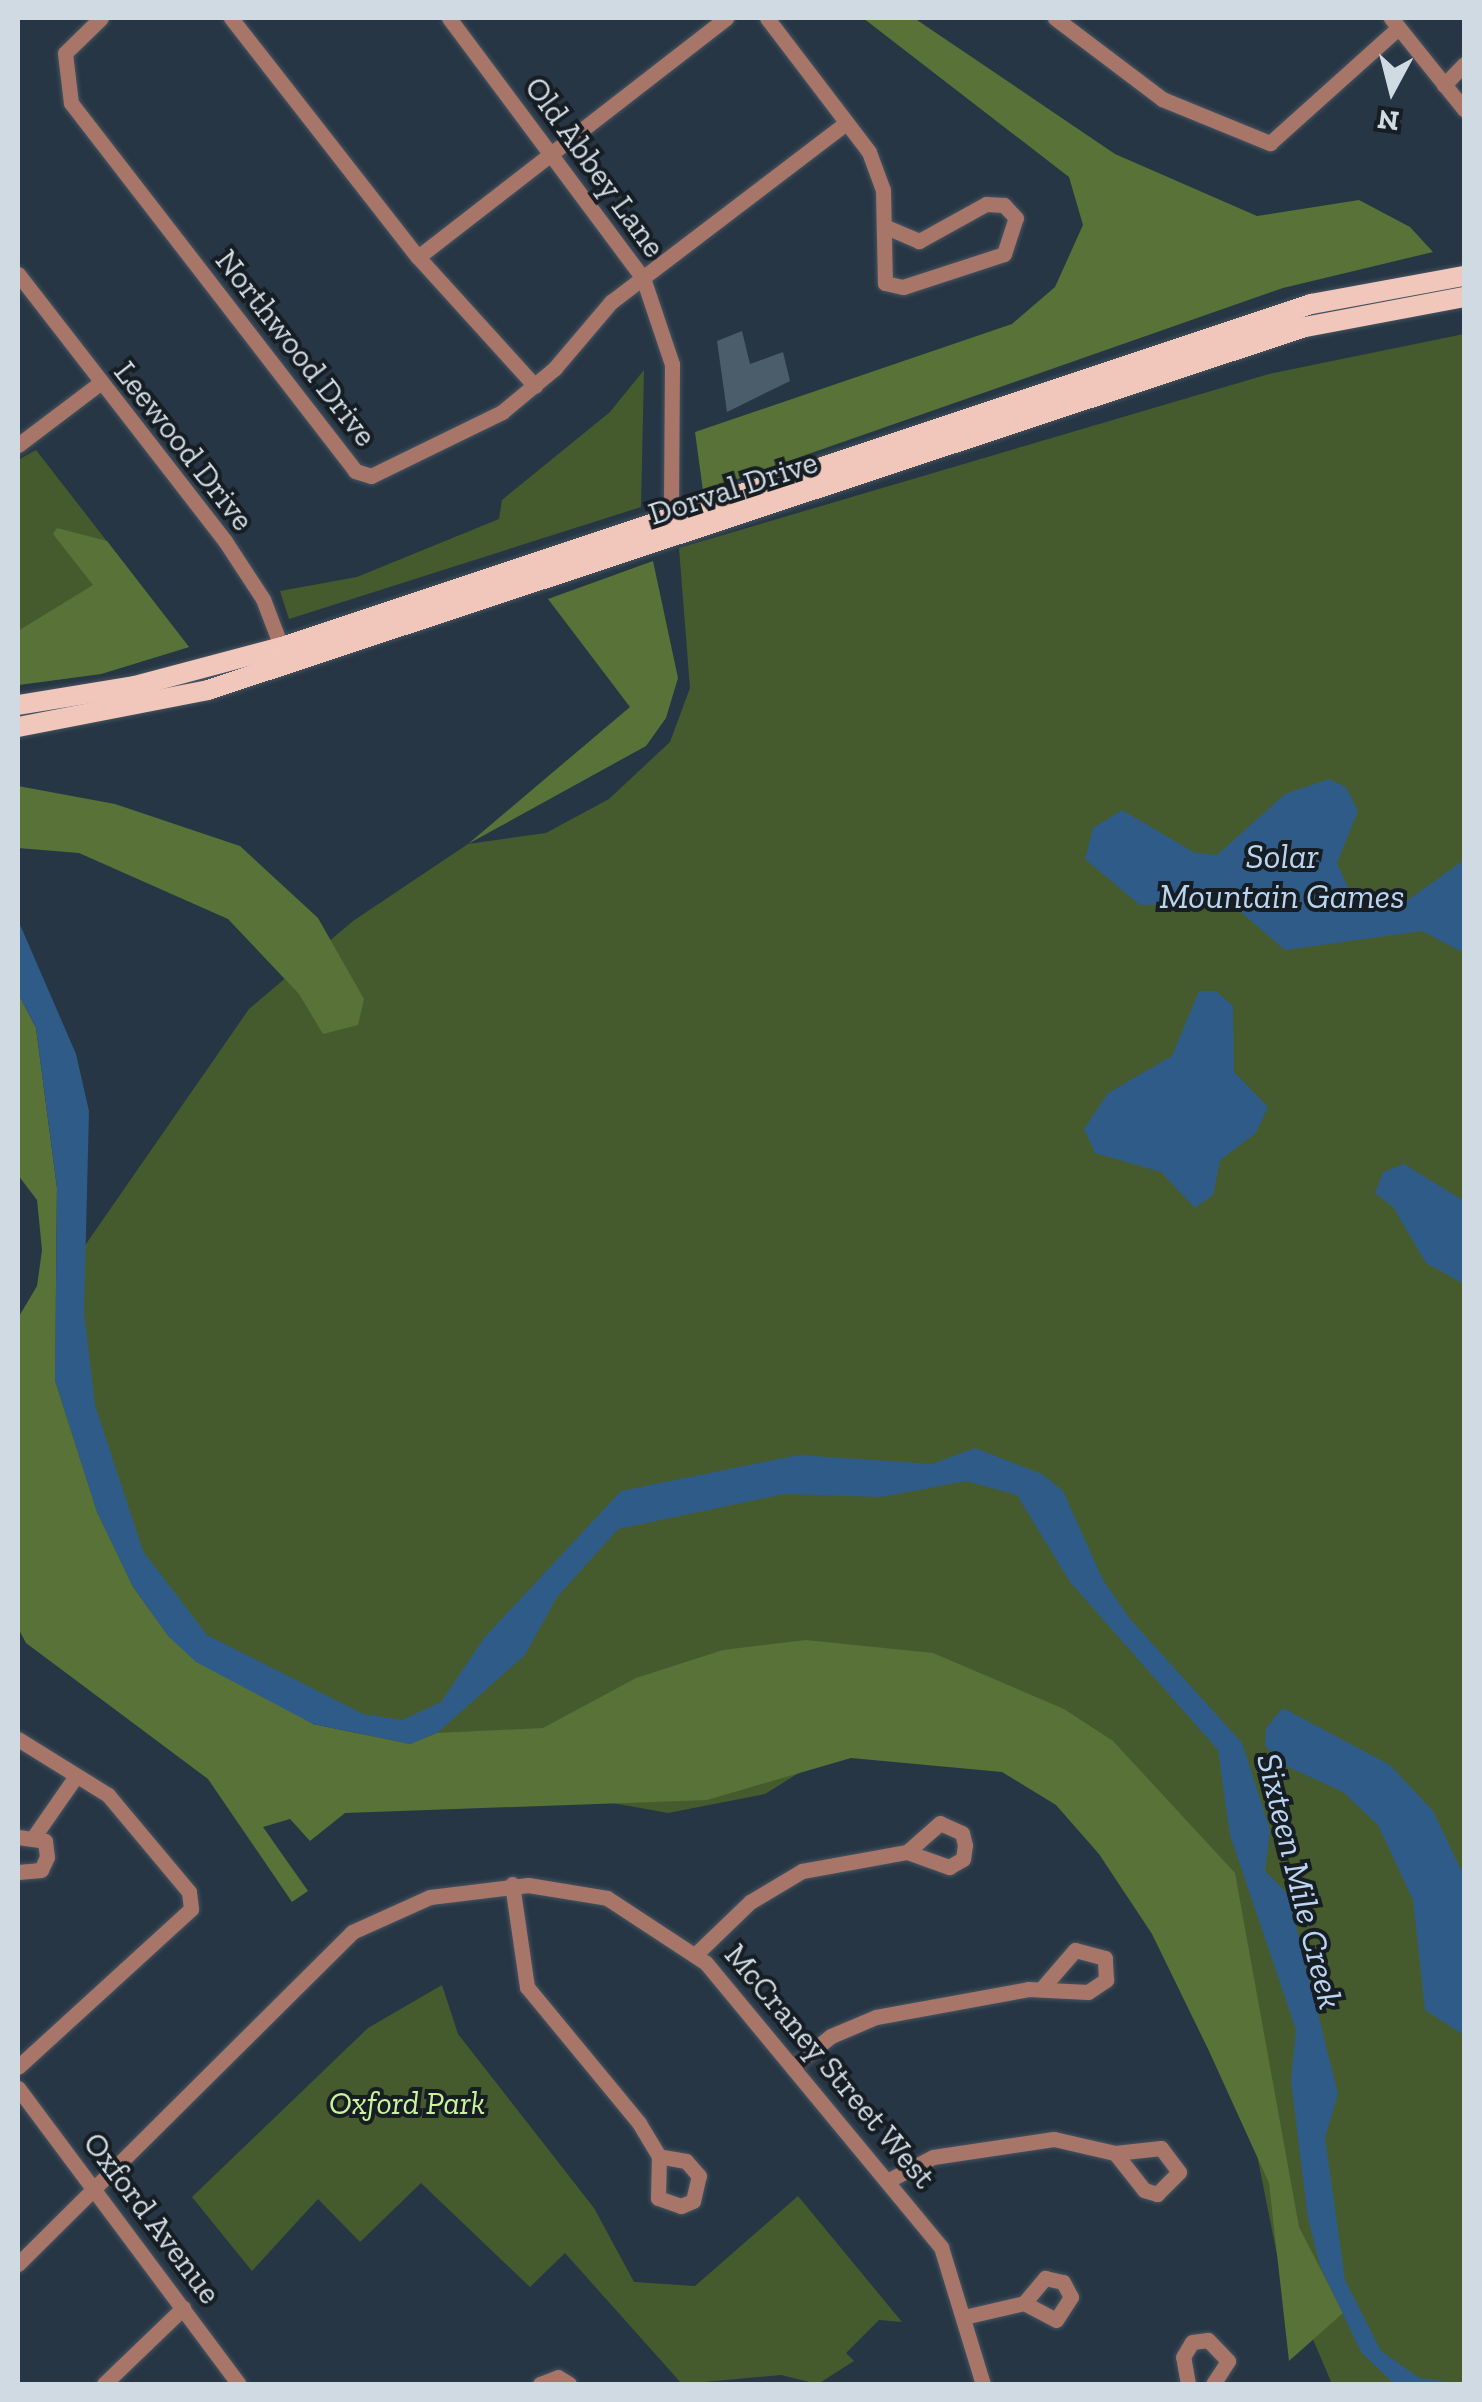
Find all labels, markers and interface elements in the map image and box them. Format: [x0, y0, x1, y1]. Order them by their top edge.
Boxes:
north arrow [1342, 40, 1442, 140]
street label: Old Abbey Lane [516, 69, 674, 265]
text: N [1376, 103, 1401, 138]
street label: Northwood Drive [207, 242, 385, 454]
street label: Leewood Drive [106, 354, 262, 538]
street label: Dorval Drive [644, 443, 822, 533]
water label: Solar Mountain Games [1159, 835, 1405, 917]
water label: Sixteen Mile Creek [1248, 1749, 1352, 2013]
street label: McCraney Street West [716, 1935, 944, 2197]
park label: Oxford Park [329, 2084, 485, 2122]
street label: Oxford Avenue [75, 2124, 229, 2312]

